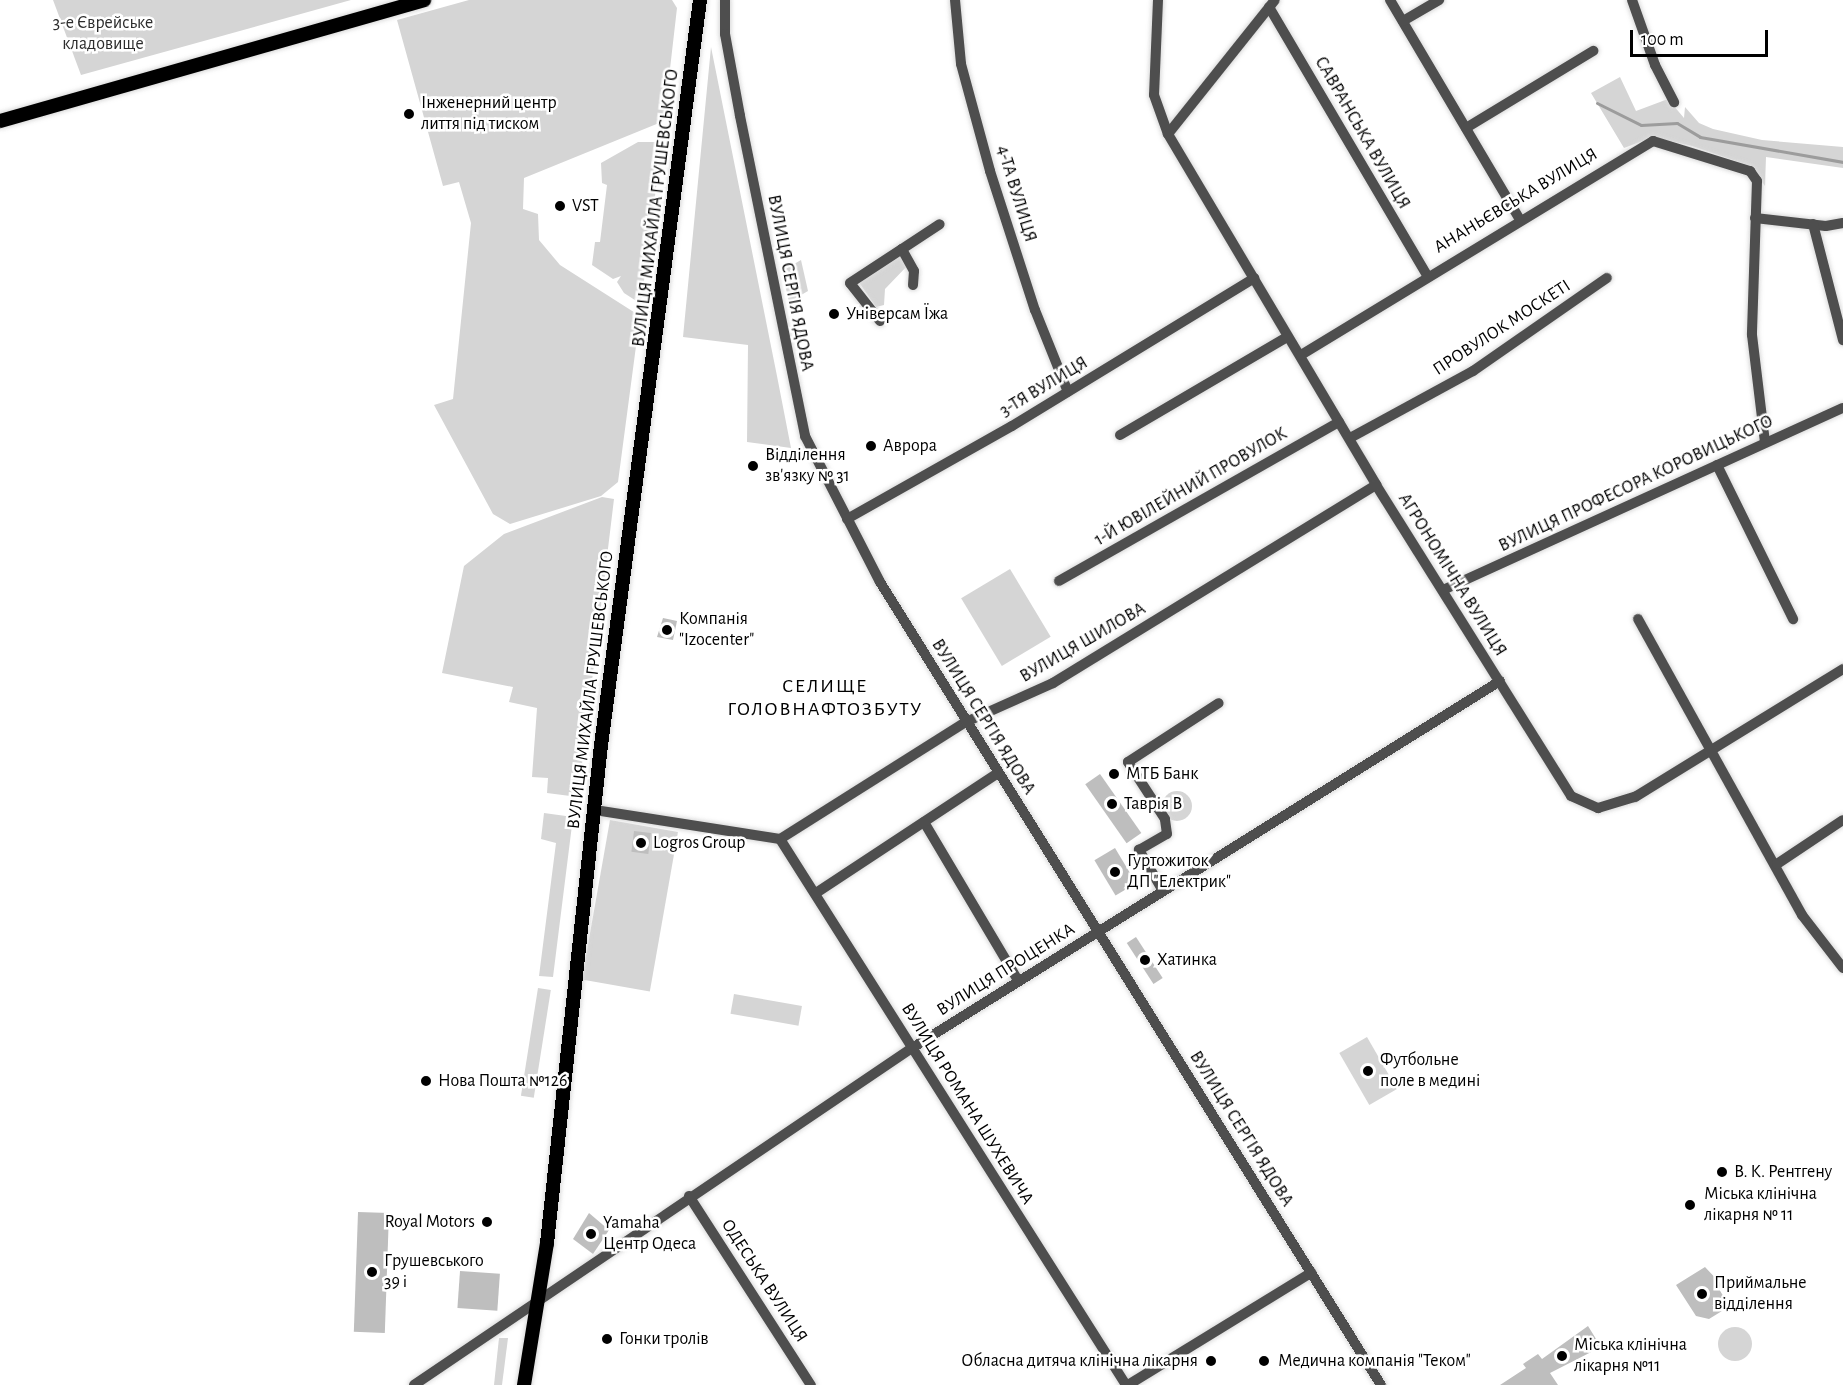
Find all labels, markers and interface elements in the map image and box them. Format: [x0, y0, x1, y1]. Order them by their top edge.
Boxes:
park label: 3-е Єврейське кладовище [53, 13, 153, 56]
scale bar [1633, 18, 1771, 56]
text: 100 m [1641, 31, 1684, 49]
street label: САВРАНСЬКА ВУЛИЦЯ [1310, 53, 1414, 213]
street label: ВУЛИЦЯ МИХАЙЛА ГРУШЕВСЬКОГО [628, 68, 684, 348]
place label: Інженерний центр лиття під тиском [421, 93, 557, 136]
marker: Інженерний центр лиття під тиском [402, 107, 416, 121]
street label: 4-ТА ВУЛИЦЯ [991, 143, 1041, 245]
street label: АНАНЬЄВСЬКА ВУЛИЦЯ [1430, 144, 1602, 258]
street label: ВУЛИЦЯ СЕРГІЯ ЯДОВА [762, 193, 818, 373]
place label: VST [572, 195, 599, 217]
marker: VST [553, 199, 567, 213]
street label: ПРОВУЛОК МОСКЕТІ [1429, 275, 1575, 381]
place label: Універсам Їжа [846, 303, 948, 325]
marker: Універсам Їжа [827, 307, 841, 321]
street label: 3-ТЯ ВУЛИЦЯ [996, 352, 1092, 422]
street label: ВУЛИЦЯ ПРОФЕСОРА КОРОВИЦЬКОГО [1495, 411, 1777, 557]
street label: 1-Й ЮВІЛЕЙНИЙ ПРОВУЛОК [1091, 423, 1291, 551]
place label: Аврора [883, 435, 937, 457]
marker: Аврора [864, 439, 878, 453]
place label: Відділення зв'язку № 31 [765, 445, 850, 488]
marker: Відділення зв'язку № 31 [746, 459, 760, 473]
street label: АГРОНОМІЧНА ВУЛИЦЯ [1393, 490, 1511, 660]
street label: ВУЛИЦЯ МИХАЙЛА ГРУШЕВСЬКОГО [563, 550, 619, 830]
street label: ВУЛИЦЯ ШИЛОВА [1016, 598, 1150, 688]
place label: Компанія "Izocenter" [679, 609, 754, 652]
marker: Компанія "Izocenter" [660, 623, 674, 637]
street label: ВУЛИЦЯ СЕРГІЯ ЯДОВА [926, 635, 1040, 799]
district label: СЕЛИЩЕ ГОЛОВНАФТОЗБУТУ [727, 674, 923, 721]
place label: МТБ Банк [1126, 763, 1199, 785]
marker: МТБ Банк [1107, 767, 1121, 781]
place label: Таврія В [1124, 793, 1182, 815]
marker: Таврія В [1105, 797, 1119, 811]
place label: Logros Group [653, 832, 746, 854]
marker: Logros Group [634, 836, 648, 850]
place label: Гуртожиток ДП "Електрик" [1127, 851, 1231, 894]
marker: Гуртожиток ДП "Електрик" [1108, 865, 1122, 879]
street label: ВУЛИЦЯ ПРОЦЕНКА [933, 919, 1079, 1021]
place label: Хатинка [1157, 949, 1217, 971]
marker: Хатинка [1138, 953, 1152, 967]
street label: ВУЛИЦЯ РОМАНА ШУХЕВИЧА [896, 999, 1038, 1209]
street label: ВУЛИЦЯ СЕРГІЯ ЯДОВА [1184, 1047, 1298, 1211]
place label: Футбольне поле в медині [1380, 1050, 1480, 1092]
marker: Футбольне поле в медині [1361, 1064, 1375, 1078]
place label: Нова Пошта №126 [438, 1070, 567, 1092]
marker: Нова Пошта №126 [419, 1074, 433, 1088]
place label: В. К. Рентгену [1734, 1161, 1832, 1183]
marker: В. К. Рентгену [1715, 1165, 1729, 1179]
place label: Міська клінічна лікарня № 11 [1704, 1184, 1817, 1226]
marker: Міська клінічна лікарня № 11 [1681, 1196, 1699, 1214]
place label: Royal Motors [385, 1211, 475, 1233]
place label: Yamaha Центр Одеса [603, 1213, 696, 1256]
marker: Royal Motors [480, 1215, 494, 1229]
street label: ОДЕСЬКА ВУЛИЦЯ [716, 1215, 812, 1347]
marker: Yamaha Центр Одеса [584, 1227, 598, 1241]
place label: Грушевського 39 і [384, 1251, 484, 1294]
marker: Грушевського 39 і [365, 1265, 379, 1279]
place label: Приймальне відділення [1714, 1273, 1807, 1316]
marker: Приймальне відділення [1695, 1287, 1709, 1301]
place label: Гонки тролів [619, 1328, 709, 1350]
marker: Гонки тролів [600, 1332, 614, 1346]
place label: Міська клінічна лікарня №11 [1574, 1335, 1687, 1378]
marker: Міська клінічна лікарня №11 [1555, 1349, 1569, 1363]
place label: Обласна дитяча клінічна лікарня [961, 1350, 1198, 1372]
place label: Медична компанія "Теком" [1278, 1350, 1471, 1372]
marker: Обласна дитяча клінічна лікарня [1202, 1352, 1220, 1370]
marker: Медична компанія "Теком" [1255, 1352, 1273, 1370]

